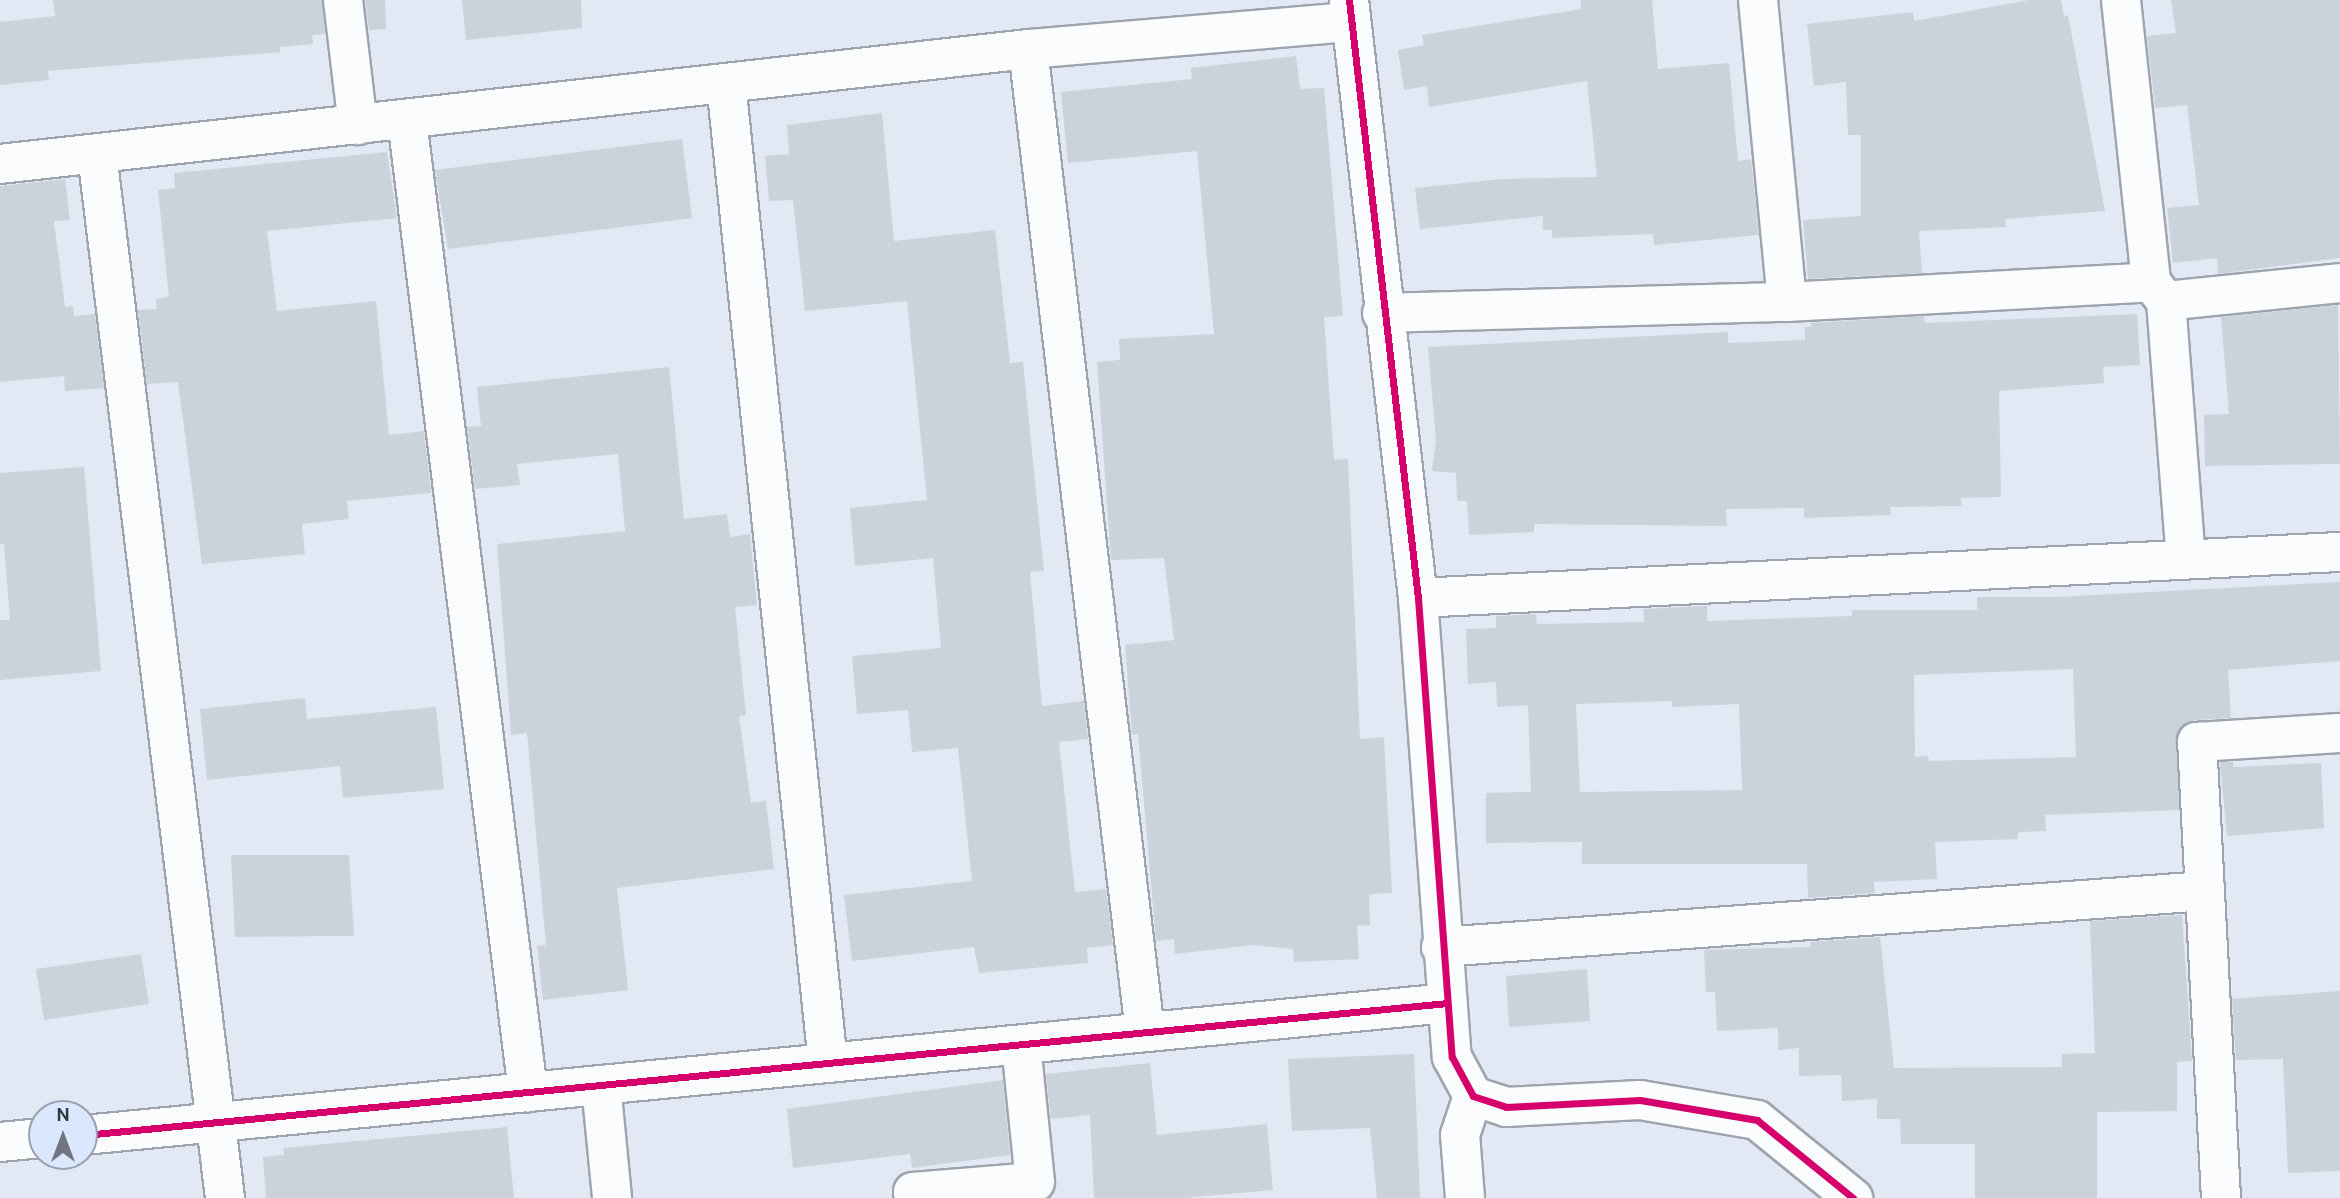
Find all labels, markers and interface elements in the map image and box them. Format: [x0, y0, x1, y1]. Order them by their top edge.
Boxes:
north arrow [28, 1100, 98, 1170]
text: N [56, 1104, 70, 1128]

